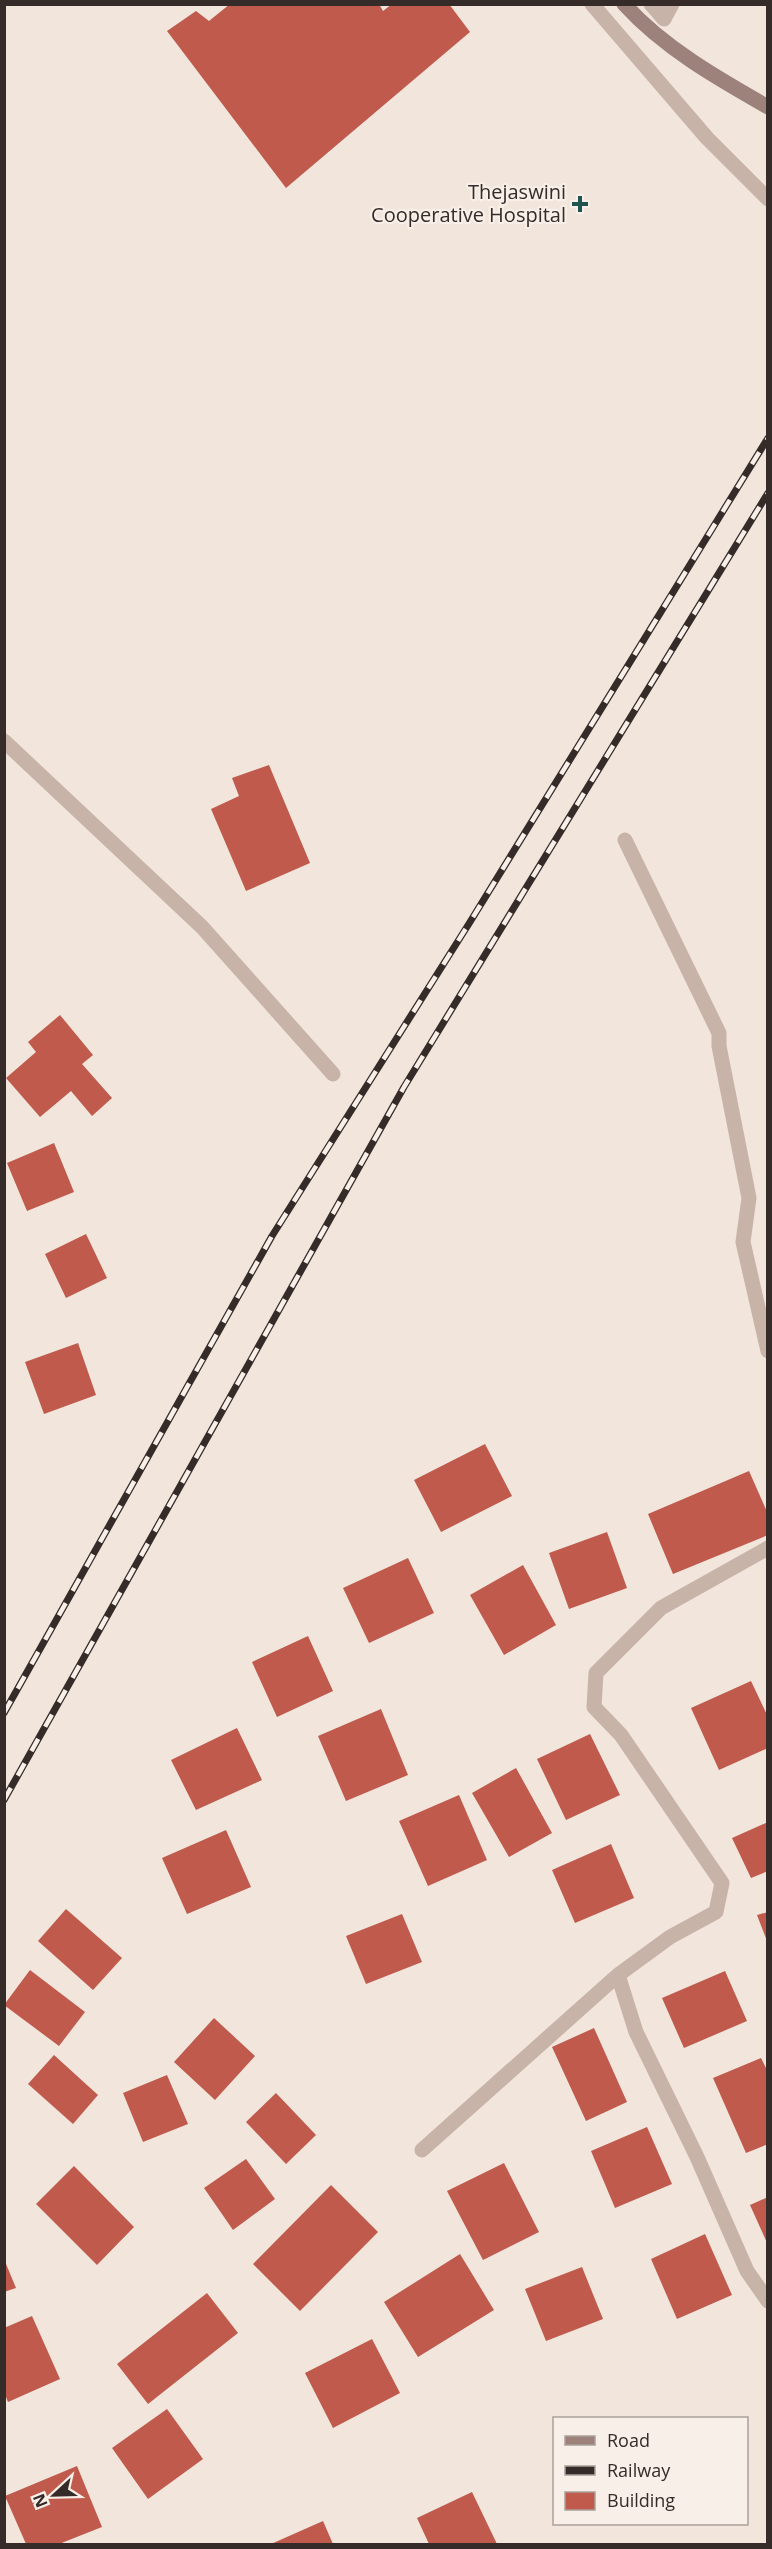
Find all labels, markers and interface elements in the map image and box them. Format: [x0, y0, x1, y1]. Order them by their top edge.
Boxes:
place label: Thejaswini Cooperative Hospital [371, 178, 566, 228]
marker: Thejaswini Cooperative Hospital [571, 195, 589, 213]
legend [553, 2417, 748, 2525]
text: Road [607, 2428, 650, 2452]
text: Railway [607, 2458, 671, 2482]
north arrow [24, 2465, 84, 2525]
text: Building [607, 2488, 675, 2512]
text: N [27, 2490, 53, 2511]

